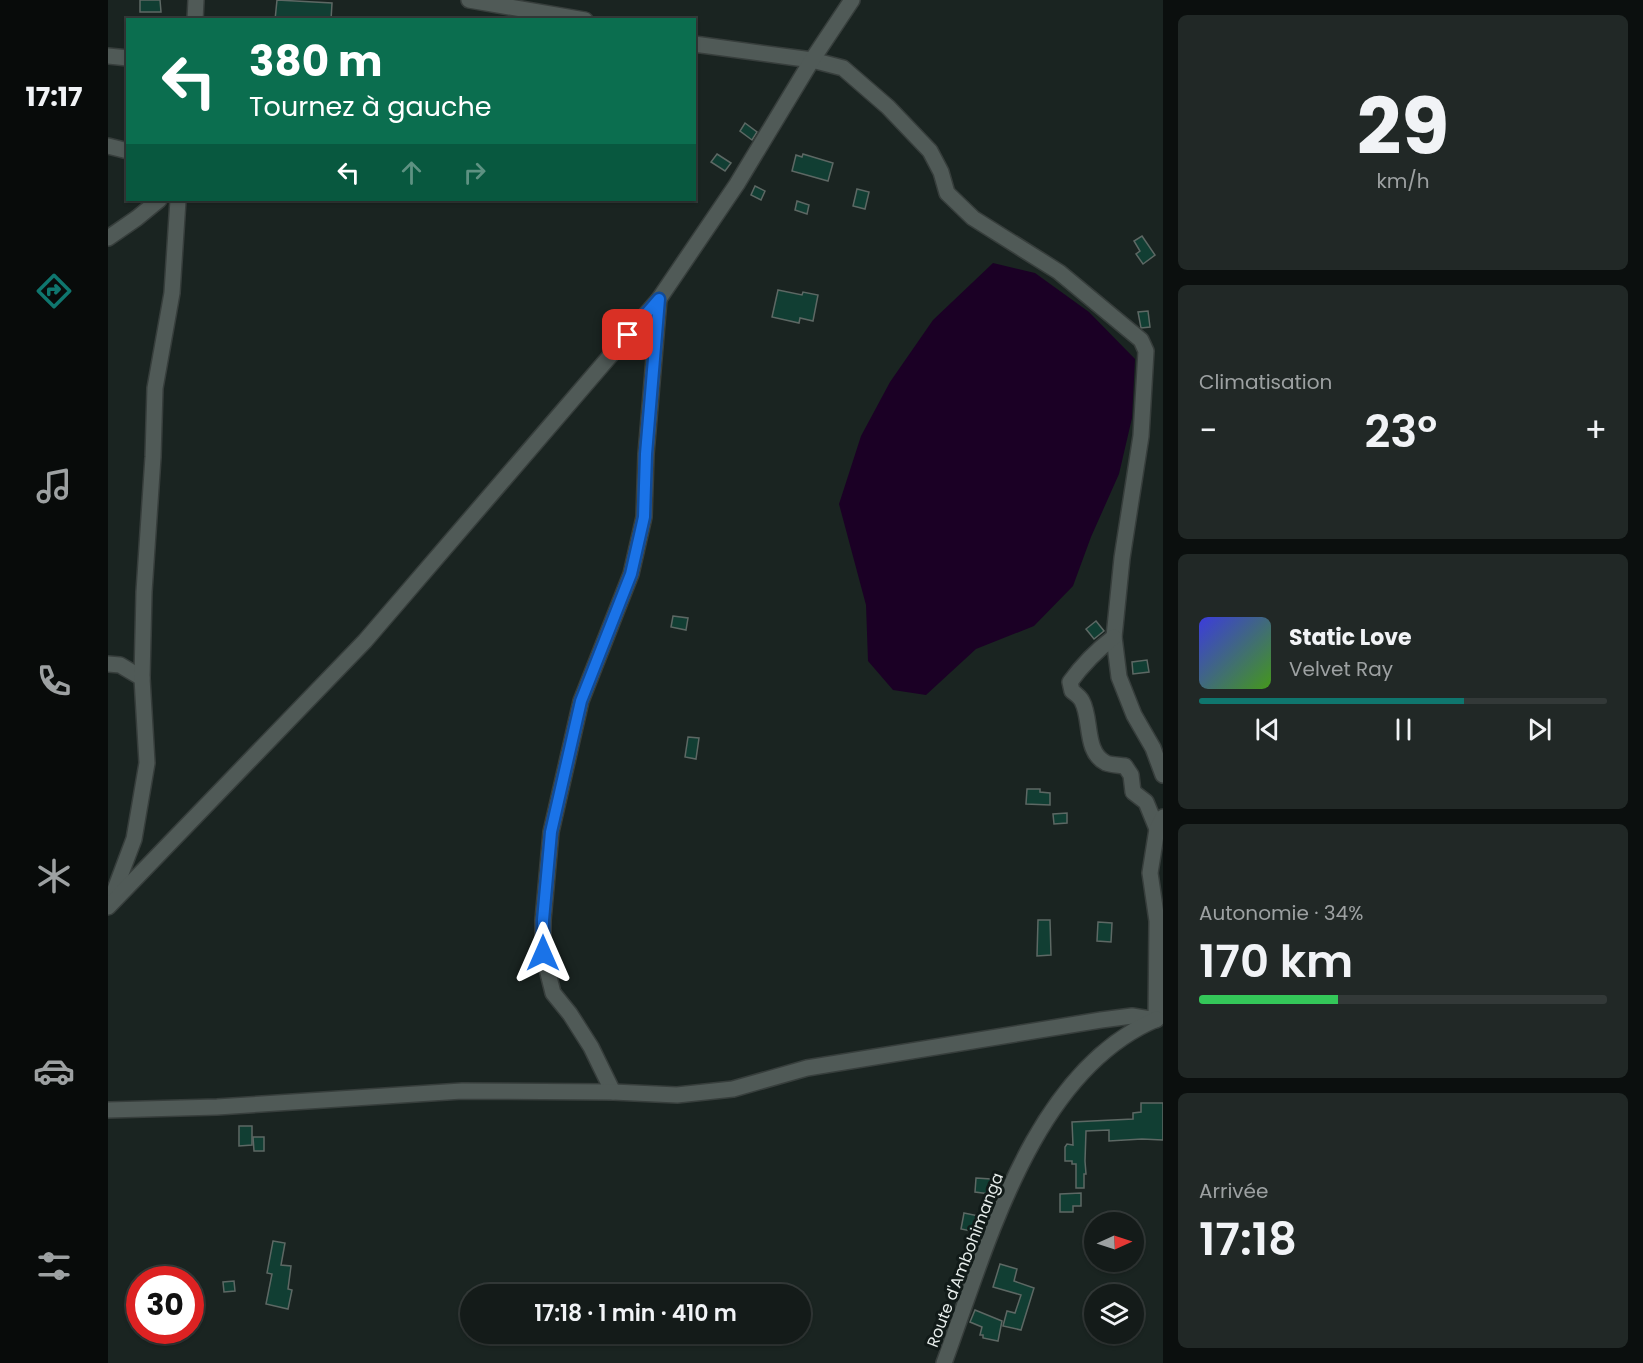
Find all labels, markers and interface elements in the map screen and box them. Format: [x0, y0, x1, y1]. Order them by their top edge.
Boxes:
text: 380 m [249, 32, 382, 91]
icon: left [150, 42, 228, 120]
text: 29 [1357, 72, 1449, 181]
text: 17:17 [26, 78, 82, 115]
text: Tournez à gauche [249, 88, 491, 125]
icon: left [332, 156, 365, 189]
icon: ahead [395, 156, 428, 189]
icon: right [458, 156, 491, 189]
text: km/h [1376, 167, 1430, 195]
icon: directions [33, 270, 75, 312]
pin [602, 309, 653, 360]
icon: arrive [611, 318, 644, 351]
text: Climatisation [1199, 368, 1332, 396]
text: 23° [1364, 400, 1437, 463]
text: − [1199, 407, 1217, 454]
text: + [1584, 407, 1607, 454]
icon: music [33, 465, 75, 507]
text: Static Love [1289, 622, 1412, 653]
text: Velvet Ray [1289, 655, 1393, 683]
icon: phone [33, 660, 75, 702]
icon: previous [1251, 713, 1284, 746]
icon: pause [1387, 713, 1420, 746]
icon: next [1523, 713, 1556, 746]
icon: climate [33, 855, 75, 897]
text: Autonomie · 34% [1199, 899, 1363, 927]
position arrow [511, 921, 575, 985]
text: 170 km [1199, 930, 1353, 993]
icon: car [33, 1050, 75, 1092]
street label: Route d'Ambohimanga [921, 1169, 1009, 1351]
text: Arrivée [1199, 1177, 1268, 1205]
text: 17:18 [1199, 1208, 1297, 1271]
north arrow [1084, 1212, 1144, 1272]
map controls [1084, 1212, 1144, 1344]
icon: filters [33, 1245, 75, 1287]
speed limit sign: 30 [126, 1266, 204, 1344]
button: layers [1084, 1284, 1144, 1344]
text: 17:18 · 1 min · 410 m [534, 1298, 737, 1329]

